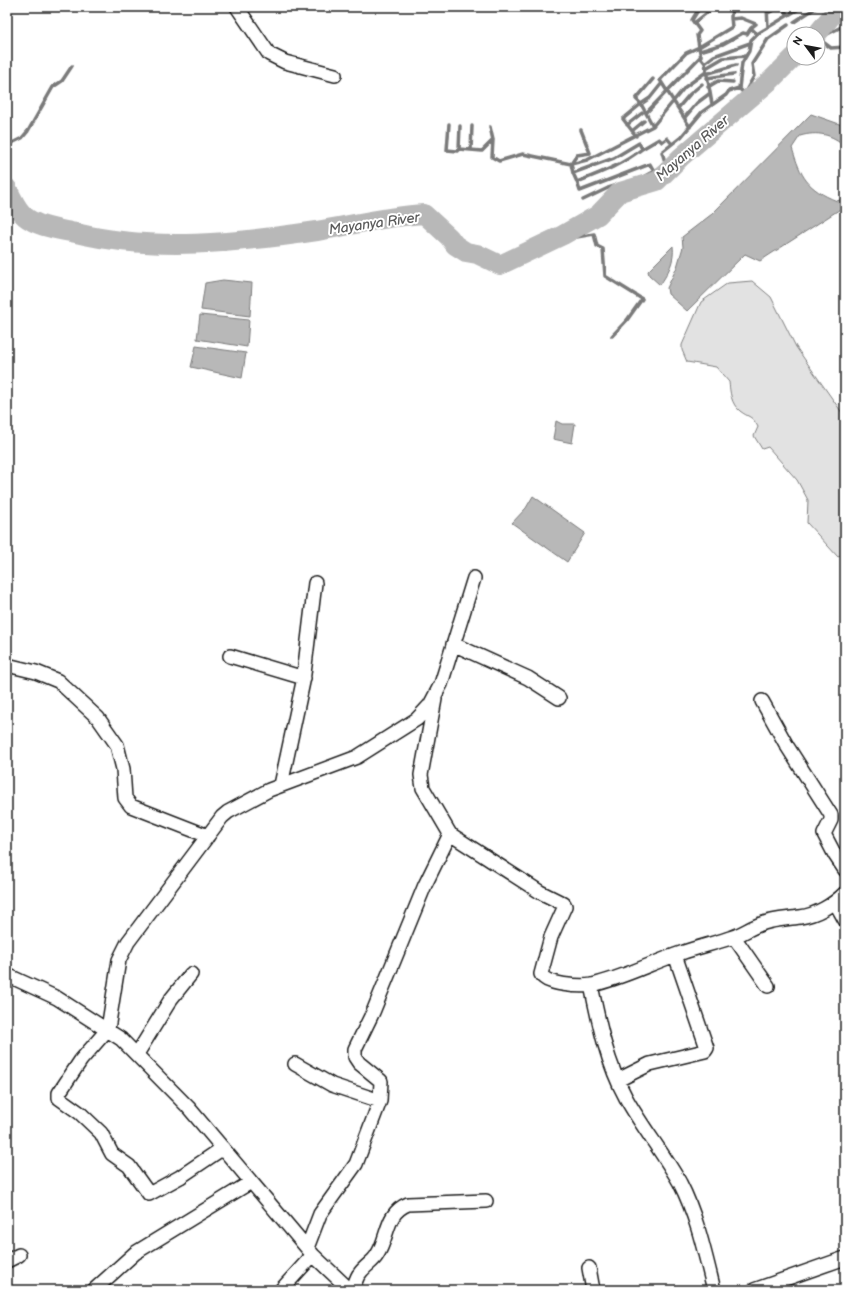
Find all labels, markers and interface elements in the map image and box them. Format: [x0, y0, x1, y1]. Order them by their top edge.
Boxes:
north arrow [786, 26, 826, 66]
text: N [790, 34, 806, 48]
water label: Mayanya River [652, 111, 733, 185]
water label: Mayanya River [328, 209, 421, 238]

